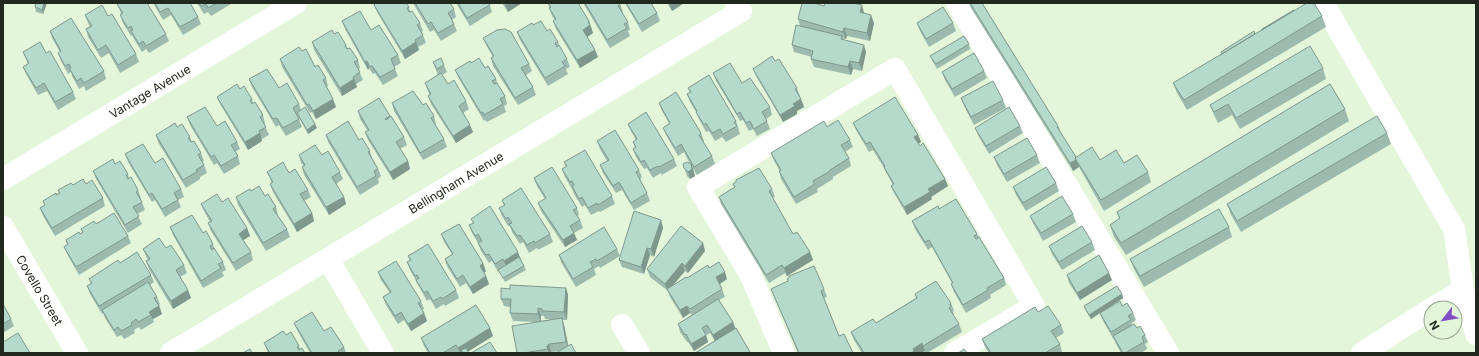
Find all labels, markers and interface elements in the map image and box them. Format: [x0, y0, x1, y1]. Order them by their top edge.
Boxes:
street label: Vantage Avenue [106, 61, 193, 121]
street label: Bellingham Avenue [406, 148, 506, 216]
street label: Covello Street [13, 252, 67, 328]
north arrow [1423, 300, 1463, 340]
text: N [1426, 318, 1443, 332]

